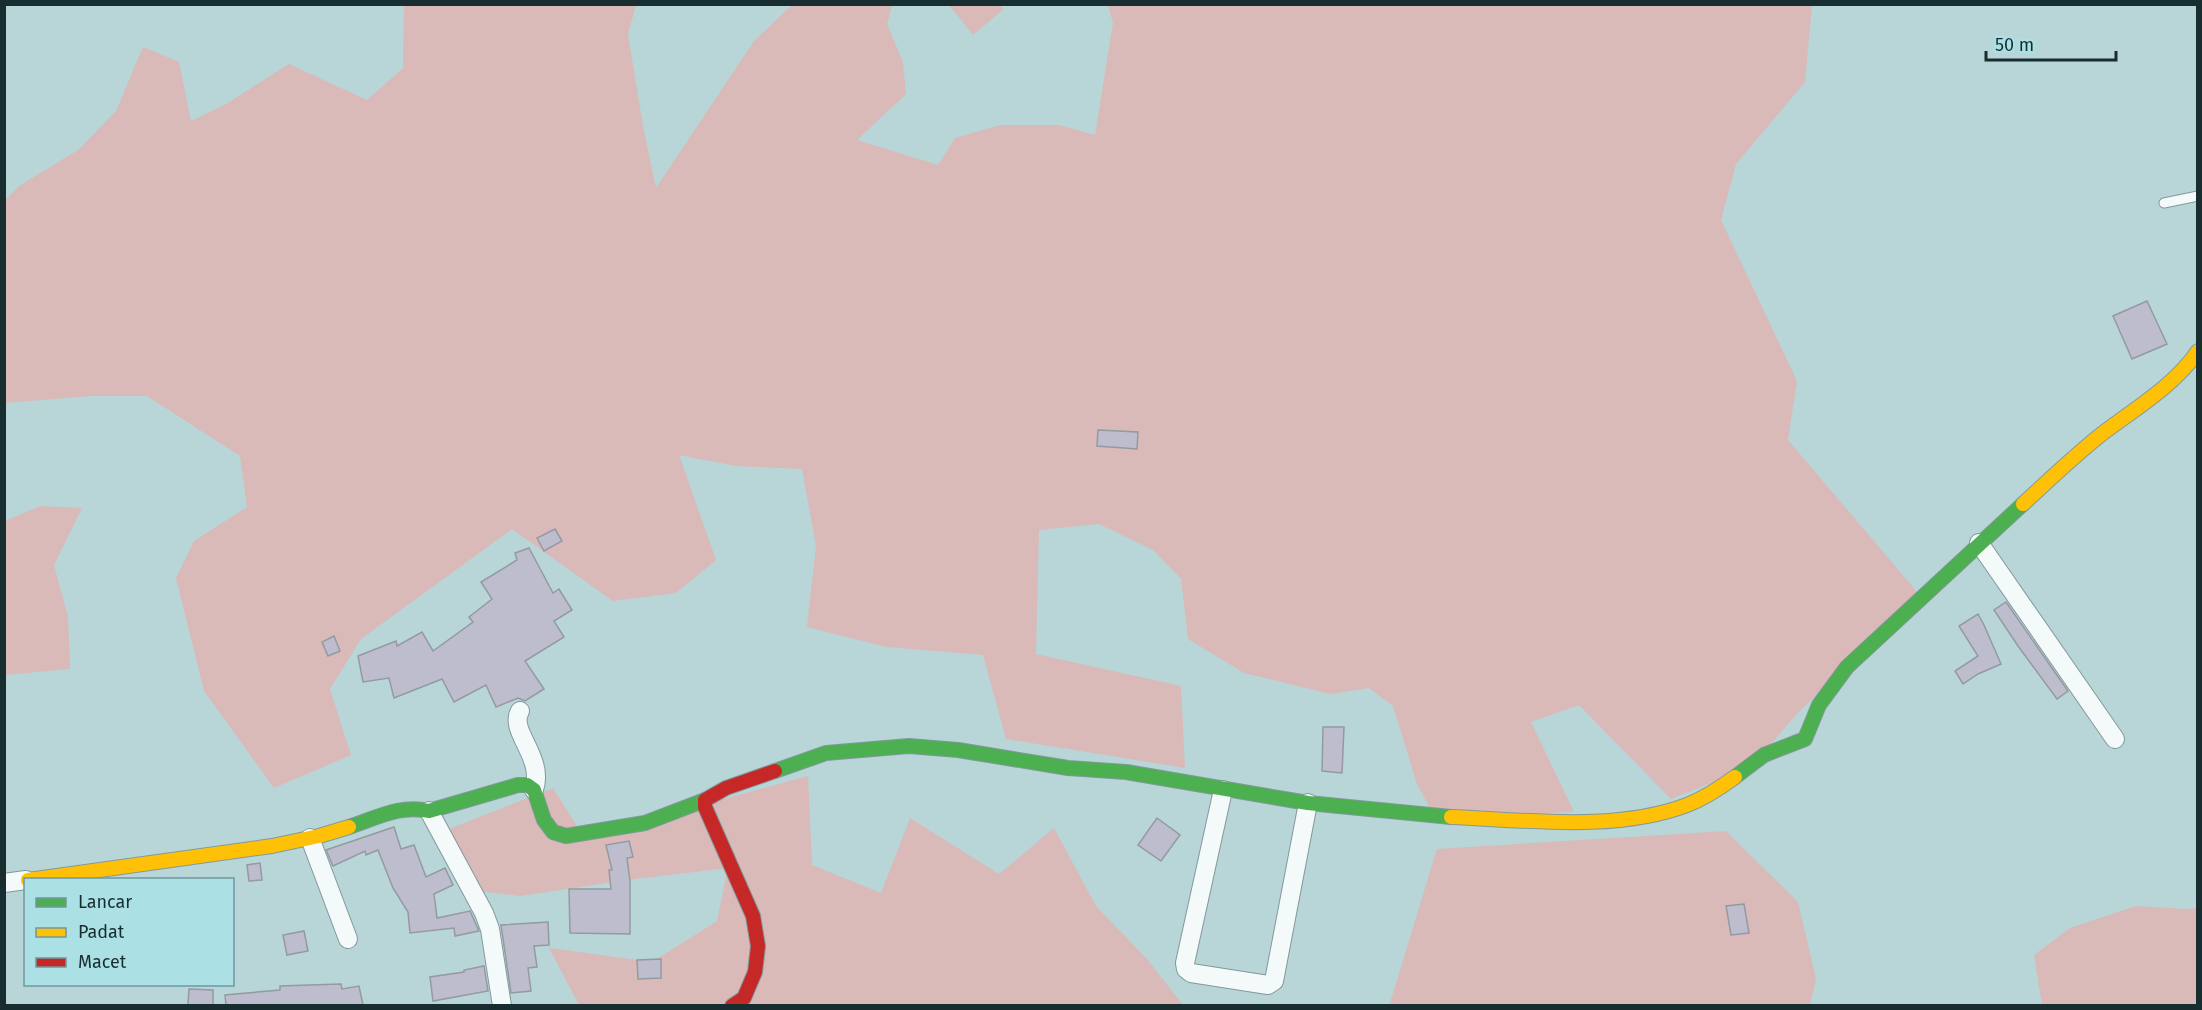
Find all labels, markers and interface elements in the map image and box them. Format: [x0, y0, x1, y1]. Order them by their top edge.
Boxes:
scale bar [1986, 24, 2116, 62]
text: 50 m [1995, 34, 2034, 56]
legend [24, 878, 234, 986]
text: Lancar [78, 891, 132, 913]
text: Padat [78, 921, 125, 943]
text: Macet [78, 951, 127, 973]

